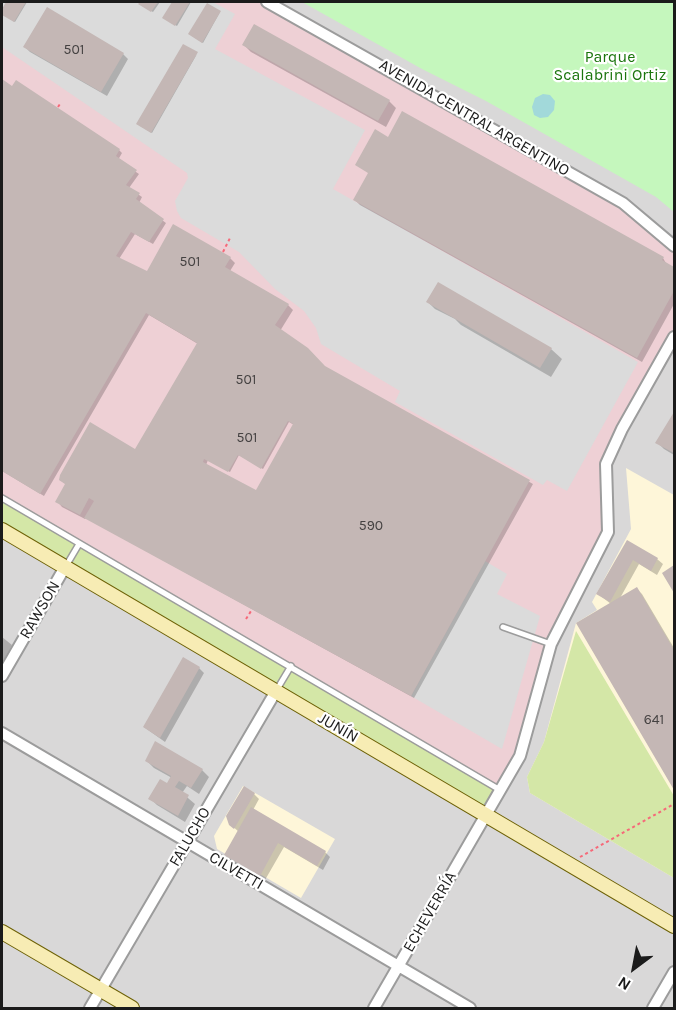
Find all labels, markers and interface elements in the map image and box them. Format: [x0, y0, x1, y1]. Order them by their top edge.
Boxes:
house number: 501 [64, 42, 84, 58]
park label: Parque Scalabrini Ortiz [554, 47, 666, 85]
street label: AVENIDA CENTRAL ARGENTINO [375, 56, 573, 180]
house number: 501 [180, 254, 200, 270]
house number: 501 [236, 372, 256, 388]
house number: 501 [237, 430, 257, 446]
house number: 590 [359, 518, 383, 534]
street label: RAWSON [16, 578, 64, 642]
street label: JUNÍN [314, 709, 362, 747]
house number: 641 [644, 712, 664, 728]
street label: FALUCHO [165, 804, 215, 870]
street label: CILVETTI [205, 848, 267, 894]
street label: ECHEVERRÍA [399, 868, 461, 956]
north arrow [604, 938, 664, 998]
text: N [614, 973, 634, 995]

